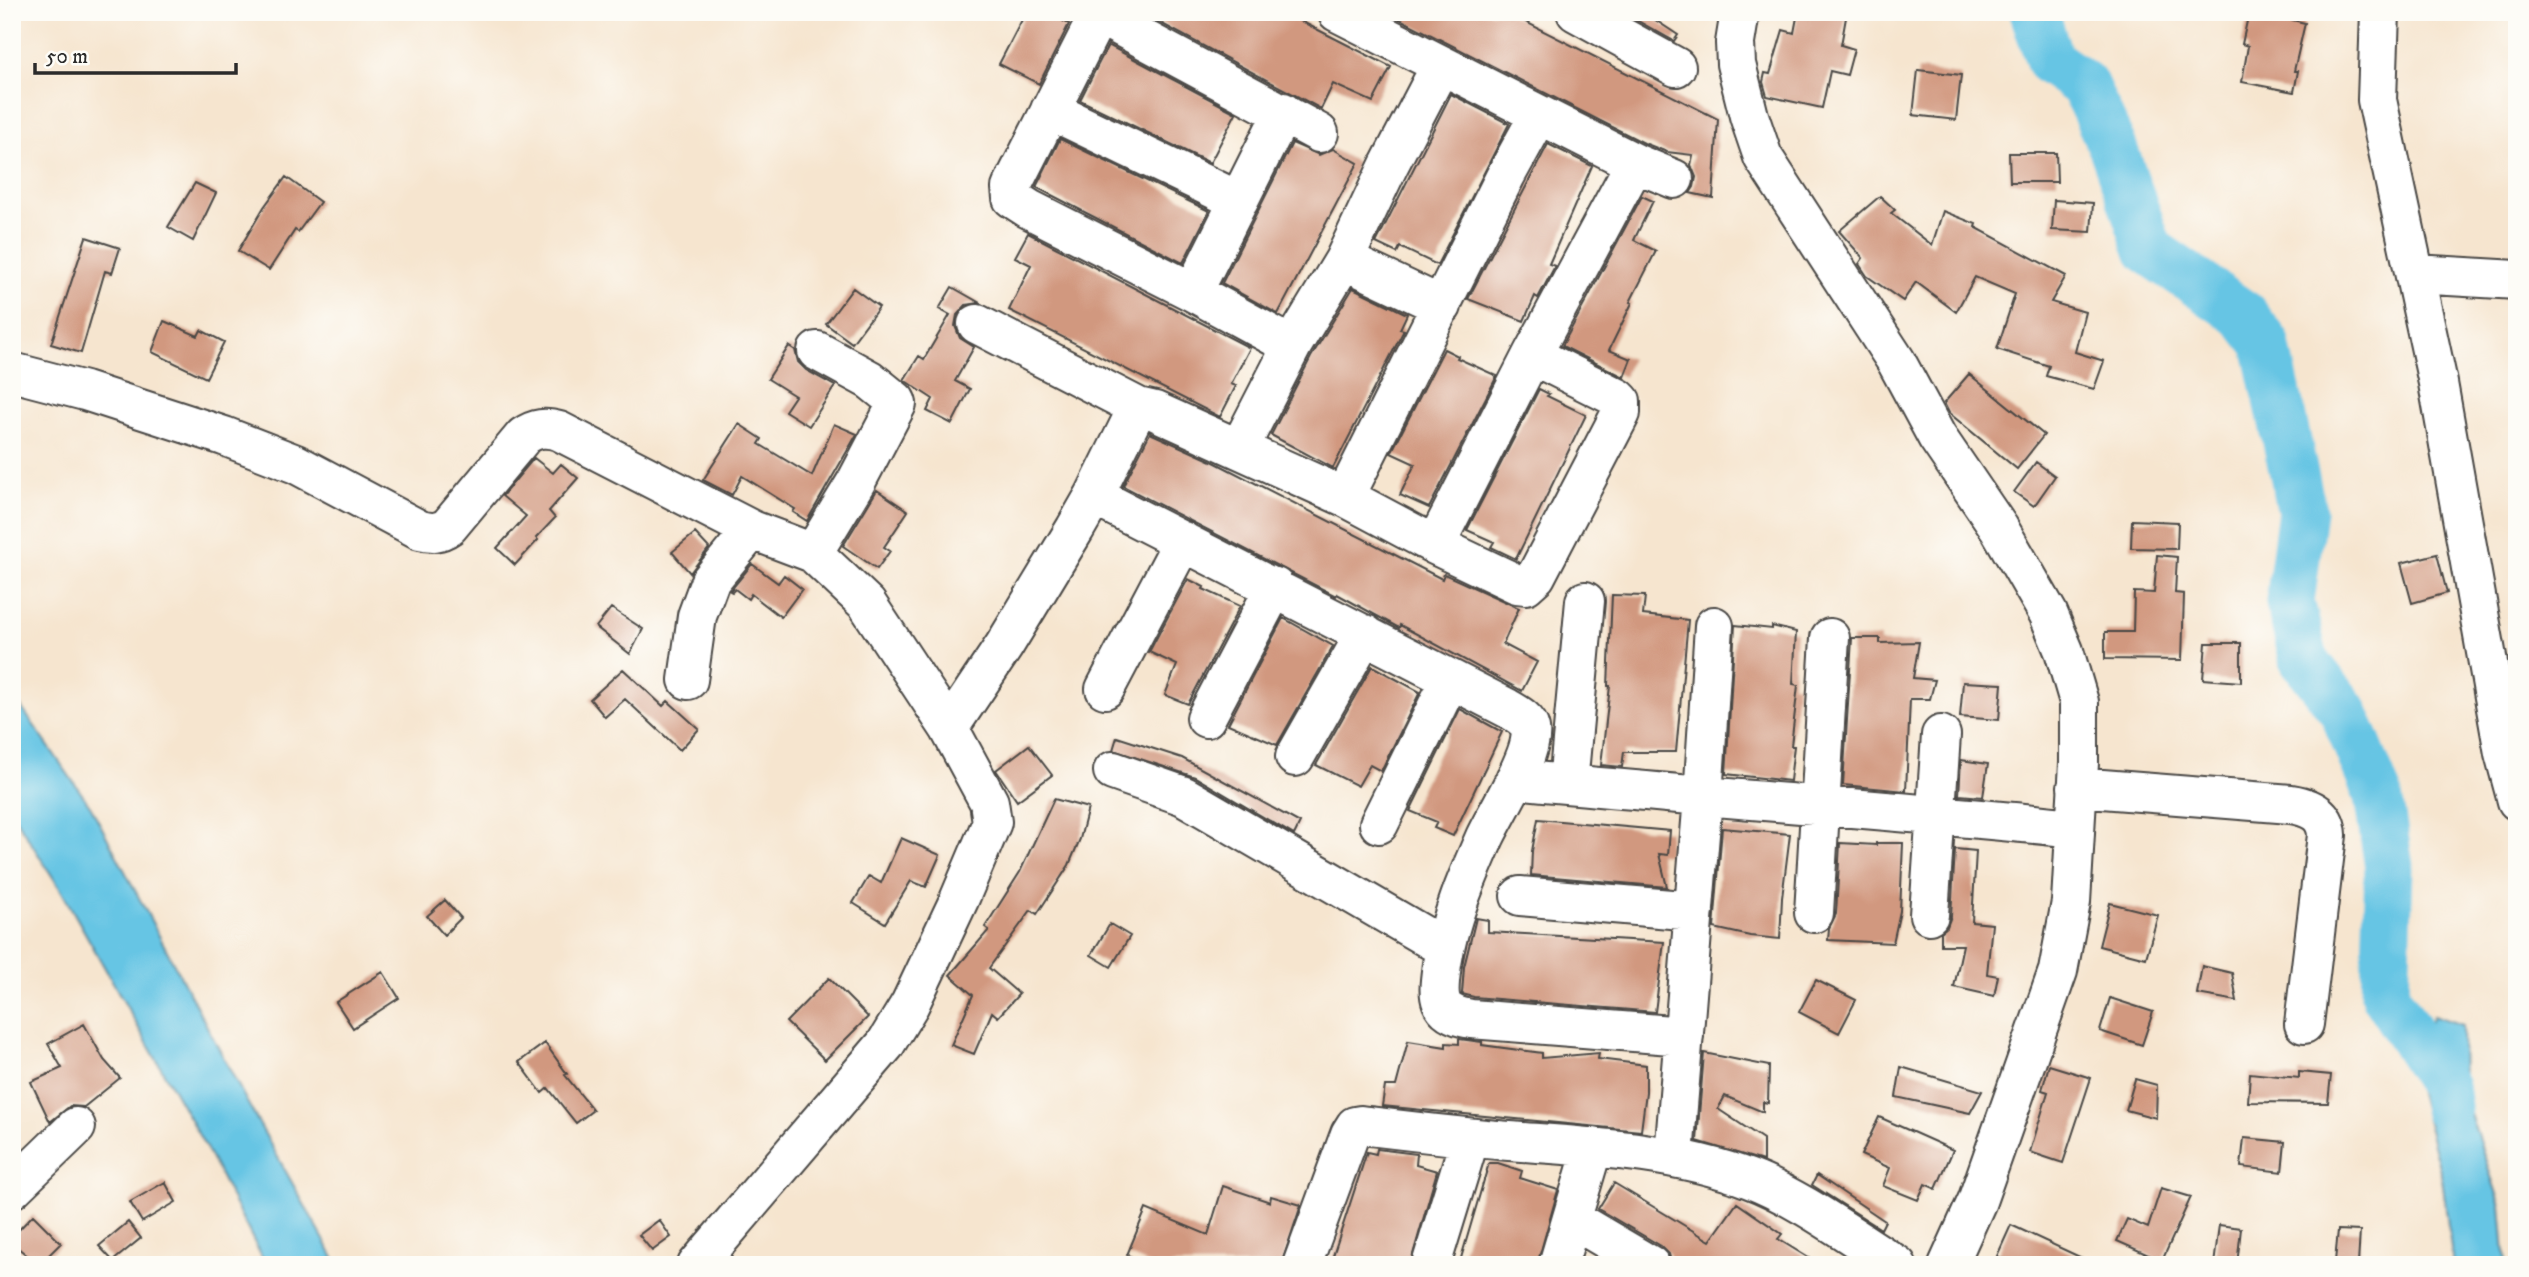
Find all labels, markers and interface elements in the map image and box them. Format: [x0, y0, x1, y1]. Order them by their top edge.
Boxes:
scale bar [35, 32, 236, 76]
text: 50 m [46, 44, 88, 70]

